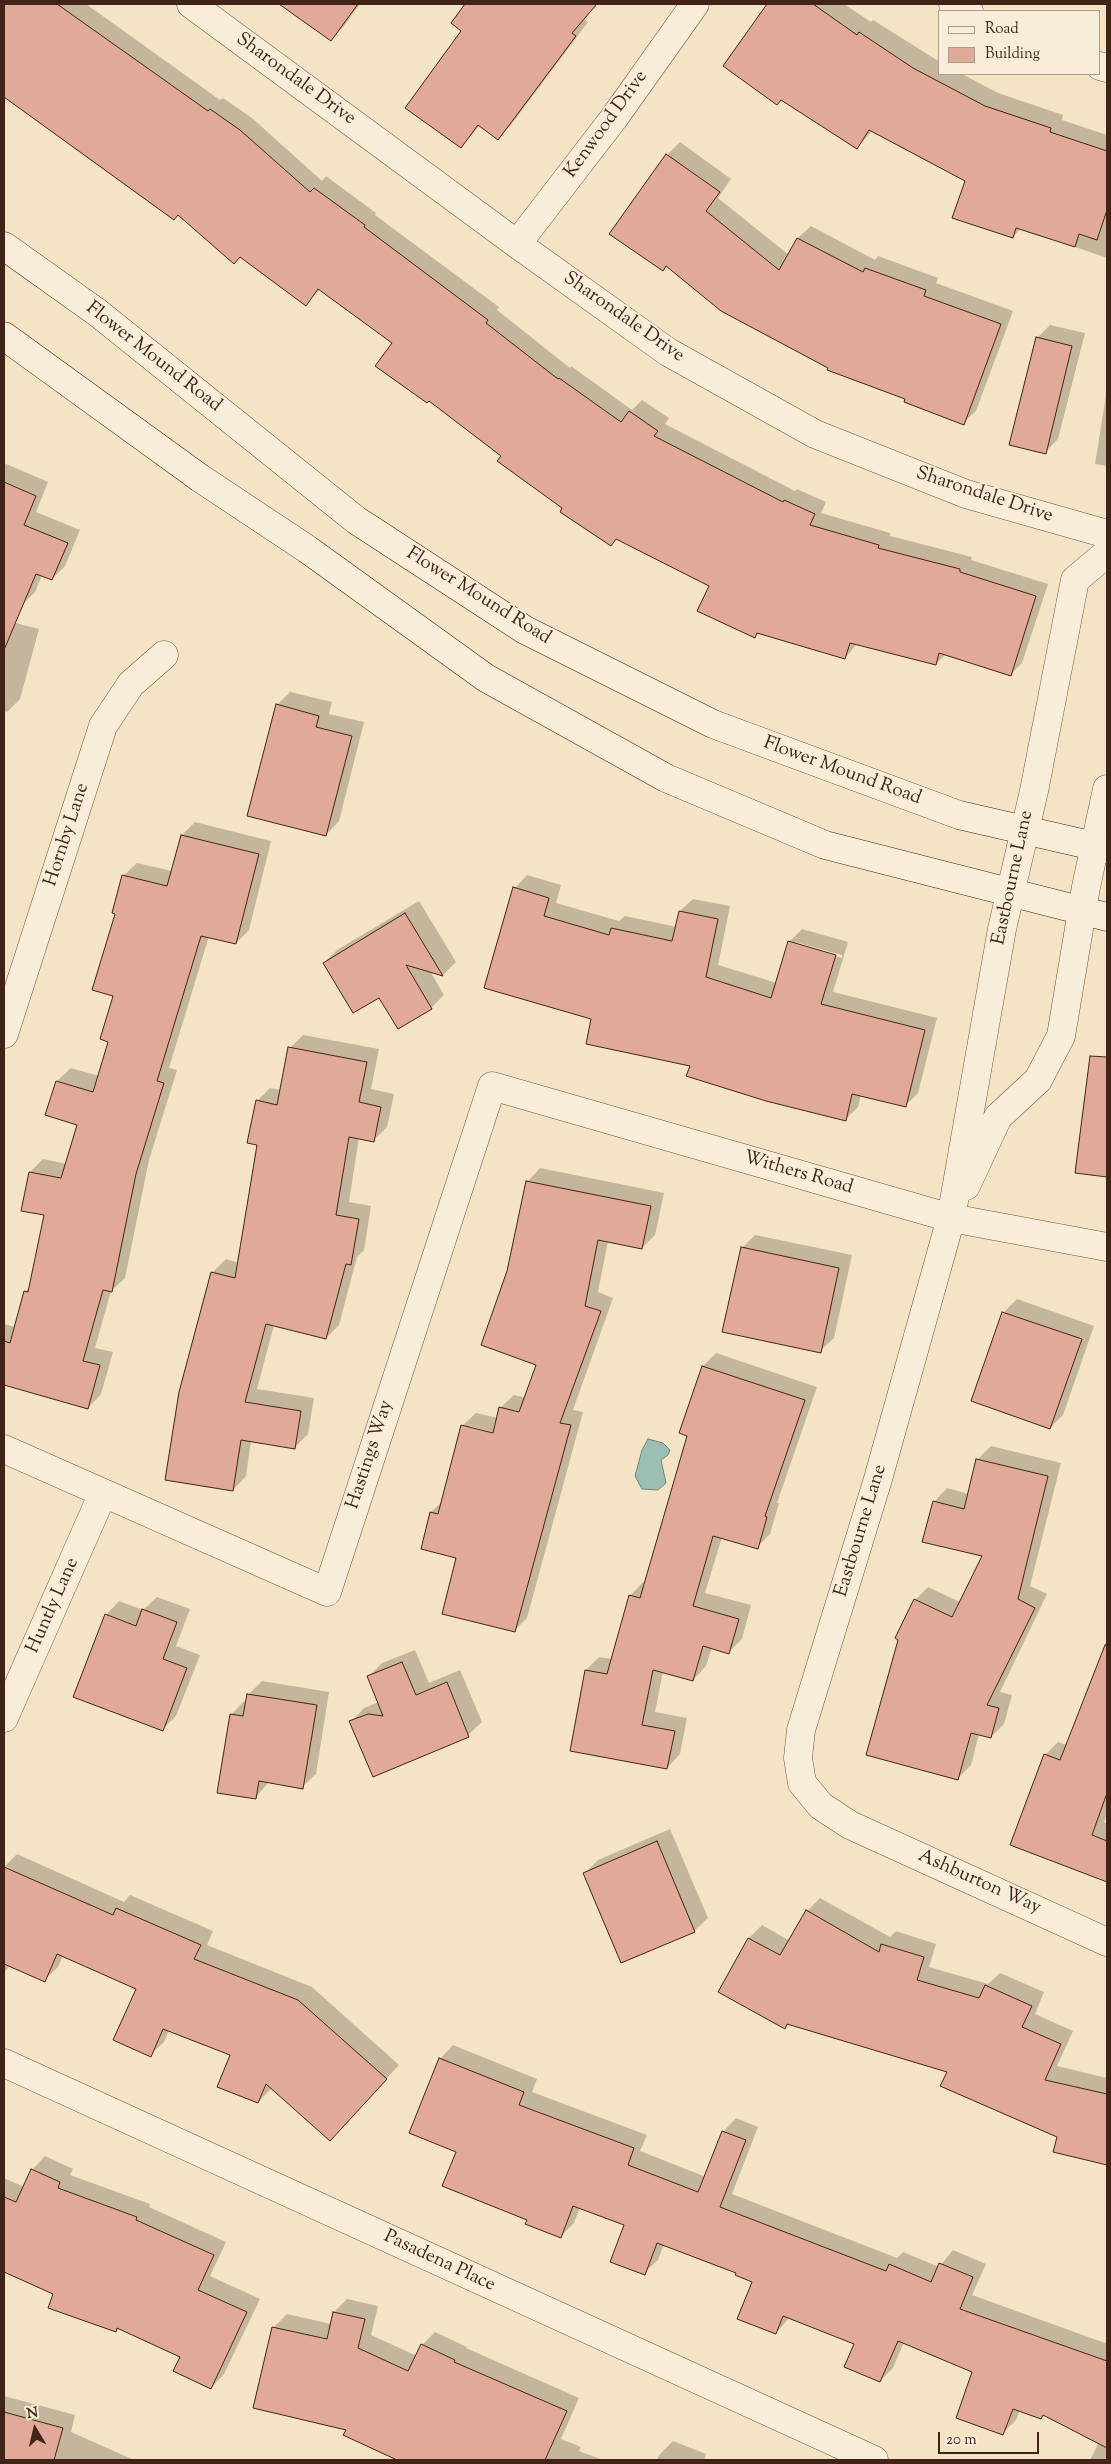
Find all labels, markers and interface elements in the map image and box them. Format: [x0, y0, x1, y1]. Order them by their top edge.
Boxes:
legend [938, 10, 1101, 75]
text: Road [985, 19, 1019, 40]
street label: Sharondale Drive [231, 29, 359, 131]
text: Building [985, 44, 1040, 65]
street label: Kenwood Drive [560, 67, 654, 183]
street label: Sharondale Drive [558, 268, 688, 368]
street label: Flower Mound Road [80, 298, 226, 418]
street label: Sharondale Drive [913, 463, 1055, 529]
street label: Flower Mound Road [401, 543, 555, 651]
street label: Flower Mound Road [760, 733, 924, 811]
street label: Hornby Lane [41, 781, 95, 889]
street label: Eastbourne Lane [989, 809, 1039, 947]
street label: Withers Road [741, 1147, 855, 1201]
street label: Hastings Way [343, 1398, 399, 1512]
street label: Eastbourne Lane [831, 1462, 893, 1600]
street label: Huntly Lane [23, 1555, 85, 1657]
street label: Ashburton Way [914, 1846, 1044, 1920]
street label: Pasadena Place [380, 2226, 498, 2298]
text: N [26, 2403, 40, 2425]
north arrow [10, 2404, 60, 2454]
scale bar [941, 2422, 1042, 2454]
text: 20 m [946, 2430, 977, 2451]

